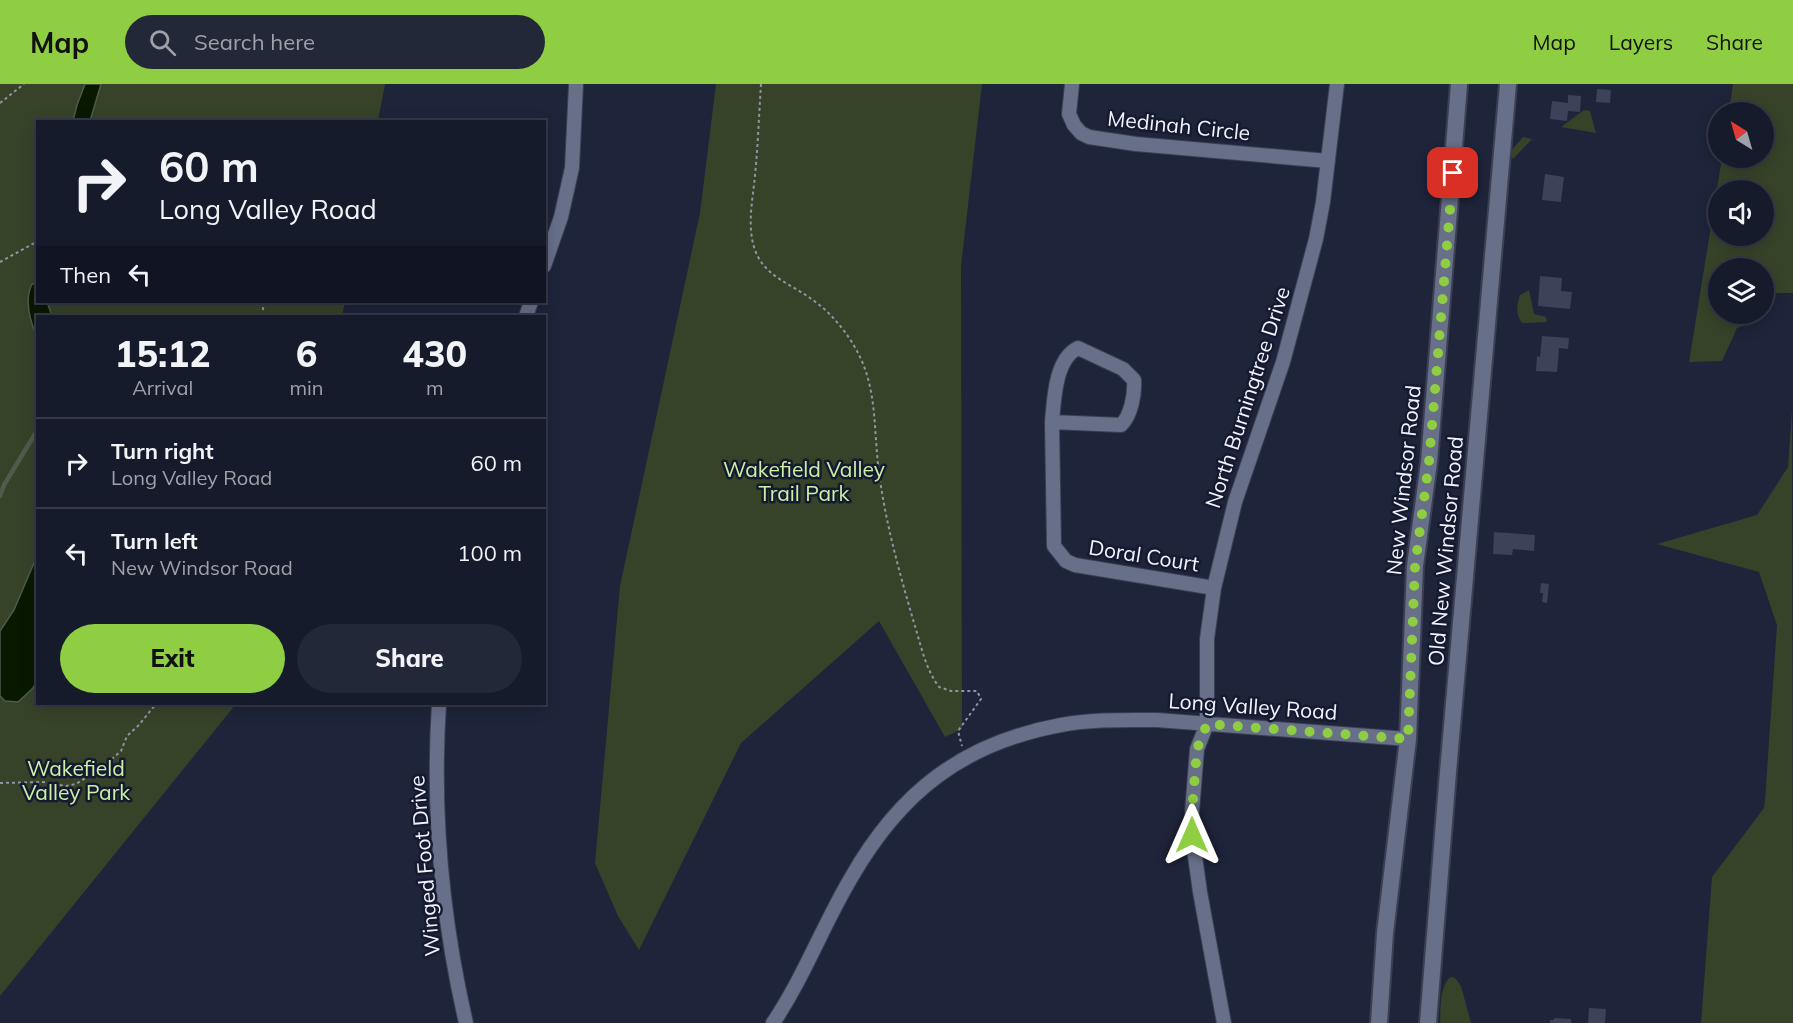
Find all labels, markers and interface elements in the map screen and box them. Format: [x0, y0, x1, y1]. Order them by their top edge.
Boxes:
search box [125, 15, 545, 69]
text: Map [30, 25, 89, 60]
icon: search [146, 26, 179, 59]
text: Search here [194, 28, 315, 56]
text: Map [1533, 29, 1576, 55]
text: Layers [1609, 29, 1673, 55]
text: Share [1706, 29, 1763, 55]
north arrow [1708, 102, 1774, 168]
map controls [1708, 102, 1774, 324]
street label: Medinah Circle [1106, 105, 1252, 145]
text: 60 m [159, 140, 259, 193]
icon: right [60, 144, 138, 222]
pin [1427, 147, 1478, 198]
icon: arrive [1436, 156, 1469, 189]
button: sound [1708, 180, 1774, 246]
text: Long Valley Road [159, 192, 377, 226]
icon: left [123, 258, 156, 291]
button: layers [1708, 258, 1774, 324]
text: Then [60, 261, 111, 289]
street label: North Burningtree Drive [1199, 283, 1295, 511]
text: 15:12 [115, 331, 211, 376]
text: 6 [296, 331, 317, 376]
text: 430 [402, 331, 467, 376]
text: Arrival [132, 375, 193, 400]
text: min [289, 375, 324, 400]
text: m [426, 375, 444, 400]
street label: New Windsor Road [1380, 384, 1426, 576]
street label: Old New Windsor Road [1422, 435, 1468, 667]
text: Turn right [111, 437, 214, 465]
icon: right [60, 447, 93, 480]
text: 60 m [471, 449, 522, 477]
park label: Wakefield Valley Trail Park [723, 456, 885, 506]
text: Long Valley Road [111, 465, 272, 490]
text: Turn left [111, 527, 198, 555]
street label: Doral Court [1087, 533, 1201, 577]
icon: left [60, 537, 93, 570]
text: 100 m [457, 539, 522, 567]
text: New Windsor Road [111, 555, 293, 580]
button: Exit [60, 624, 285, 693]
button: Share [297, 624, 522, 693]
street label: Long Valley Road [1168, 687, 1338, 725]
park label: Wakefield Valley Park [22, 755, 130, 805]
street label: Winged Foot Drive [403, 774, 445, 958]
position arrow [1160, 803, 1224, 867]

